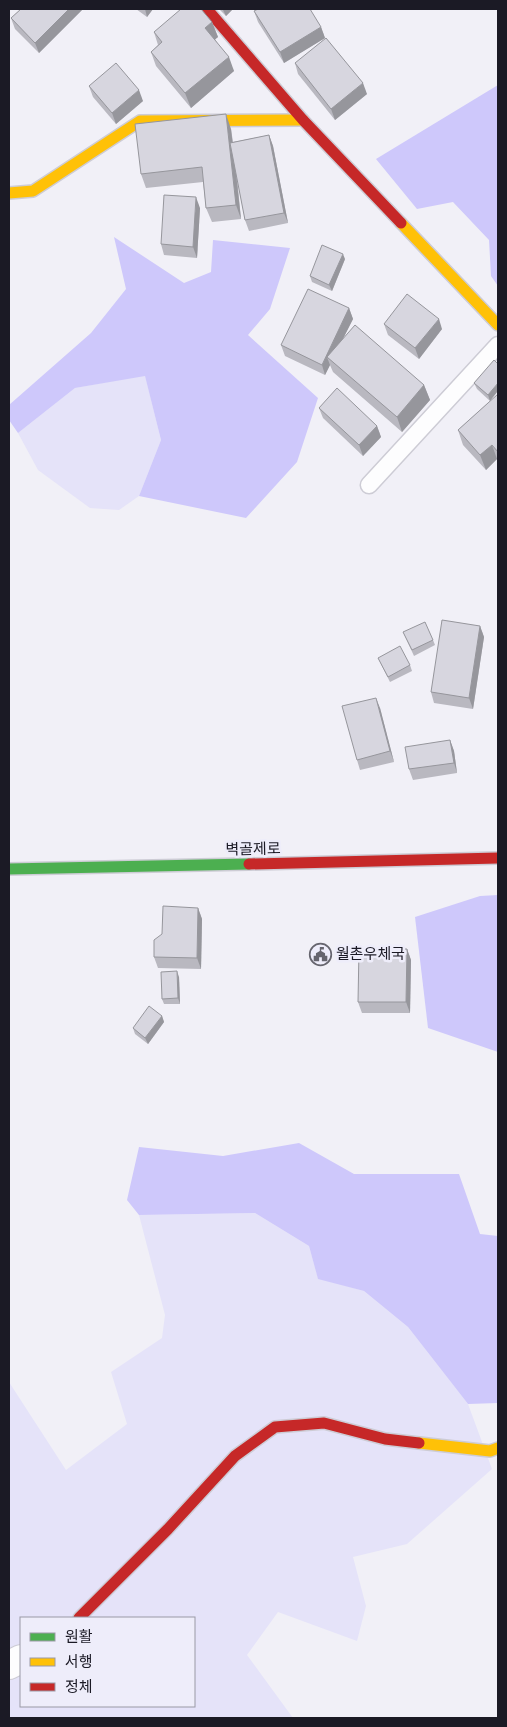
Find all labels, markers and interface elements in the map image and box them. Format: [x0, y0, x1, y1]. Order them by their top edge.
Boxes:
street label: 벽골제로 [225, 840, 281, 858]
public building icon: 월촌우체국 [308, 942, 332, 966]
place label: 월촌우체국 [336, 945, 405, 963]
legend [20, 1617, 195, 1707]
text: 원활 [65, 1628, 93, 1646]
text: 서행 [65, 1653, 93, 1671]
text: 정체 [65, 1678, 93, 1696]

